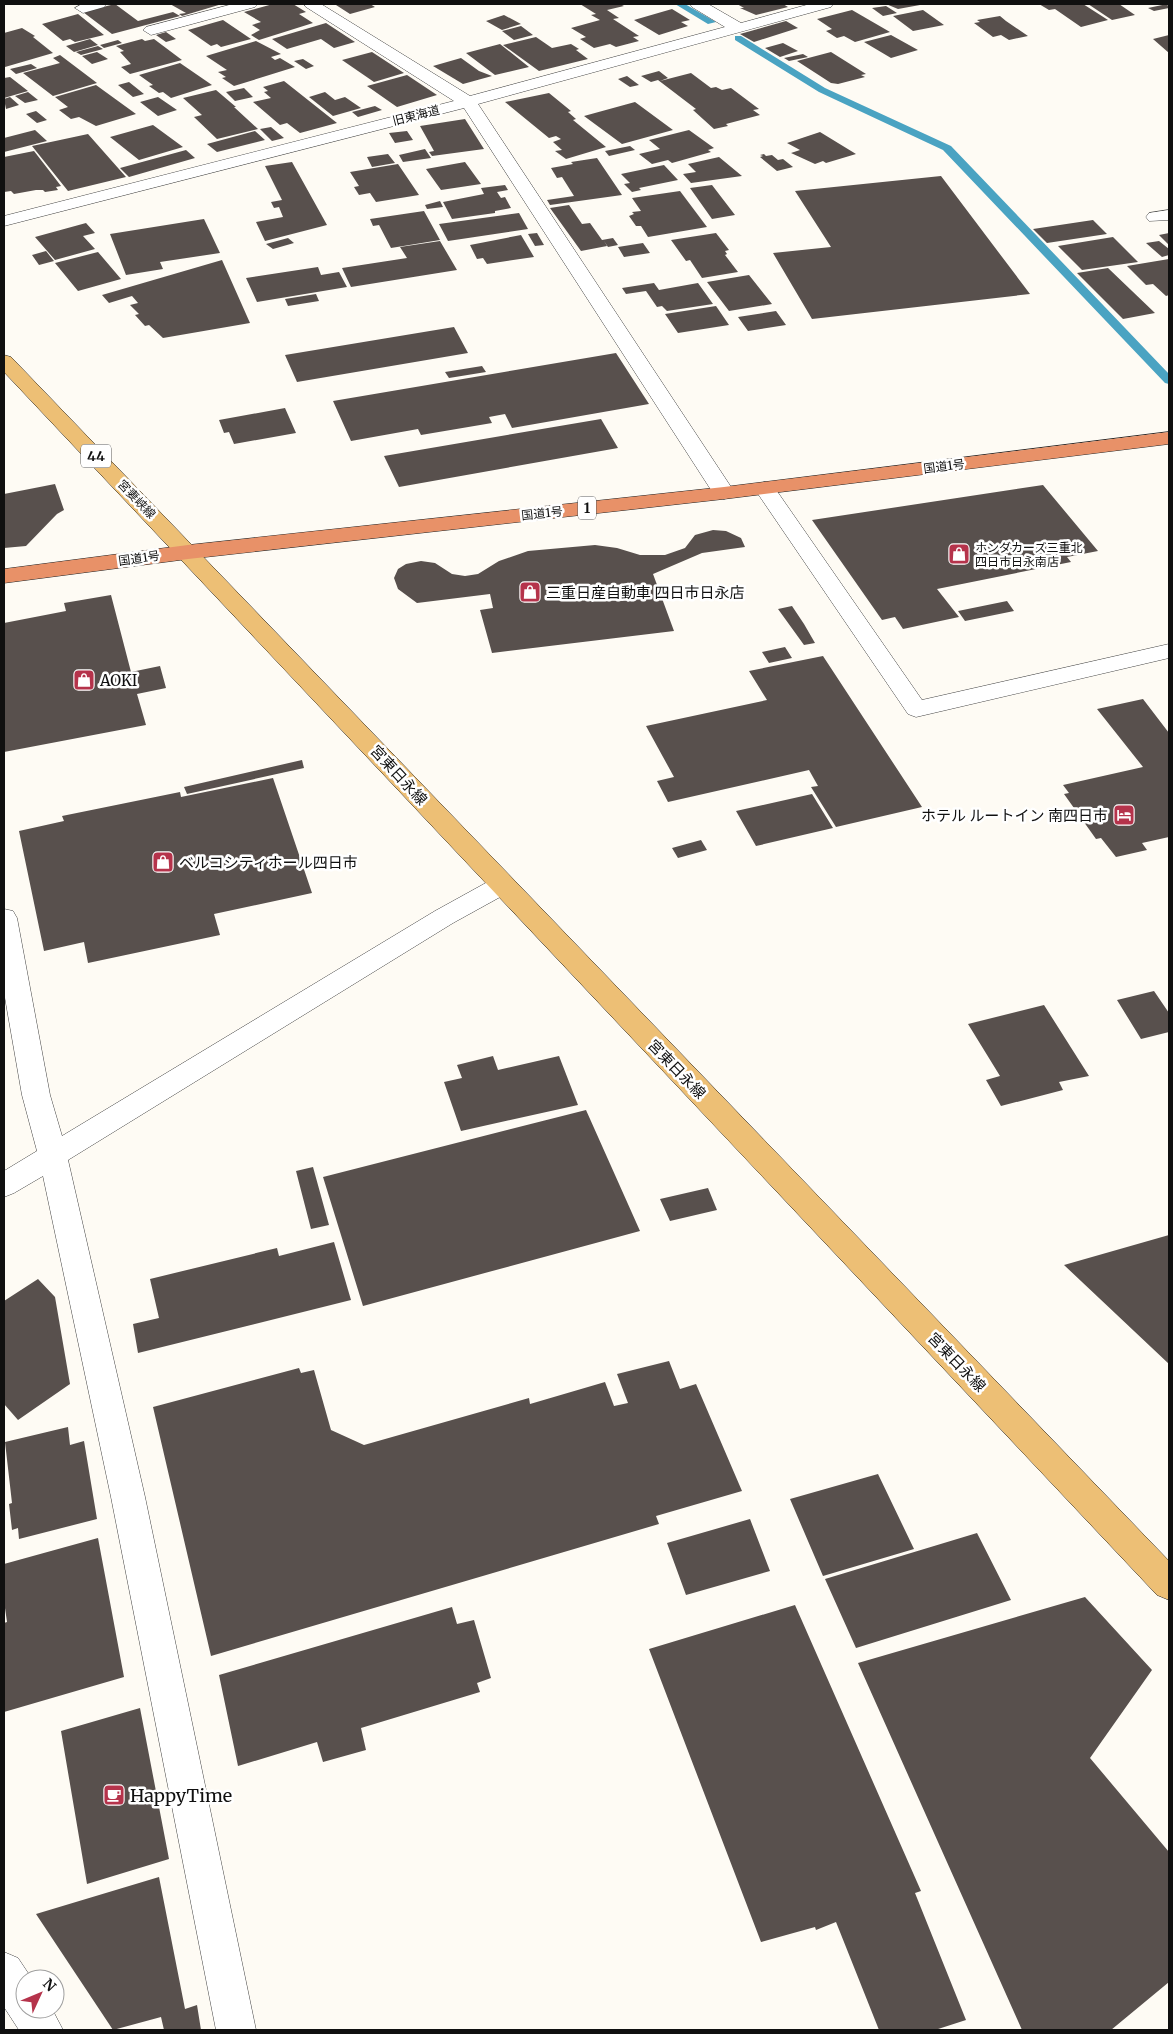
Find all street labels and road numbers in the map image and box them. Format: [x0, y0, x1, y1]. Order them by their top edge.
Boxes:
street label: 旧東海道 [391, 102, 441, 128]
road number: 44 [81, 444, 111, 468]
street label: 国道1号 [923, 456, 965, 476]
street label: 宮妻峡線 [115, 477, 159, 521]
road number: 1 [578, 496, 596, 520]
street label: 国道1号 [521, 503, 563, 523]
street label: 国道1号 [117, 548, 161, 568]
street label: 宮東日永線 [366, 741, 432, 809]
street label: 宮東日永線 [644, 1035, 710, 1103]
street label: 宮東日永線 [924, 1328, 990, 1396]

